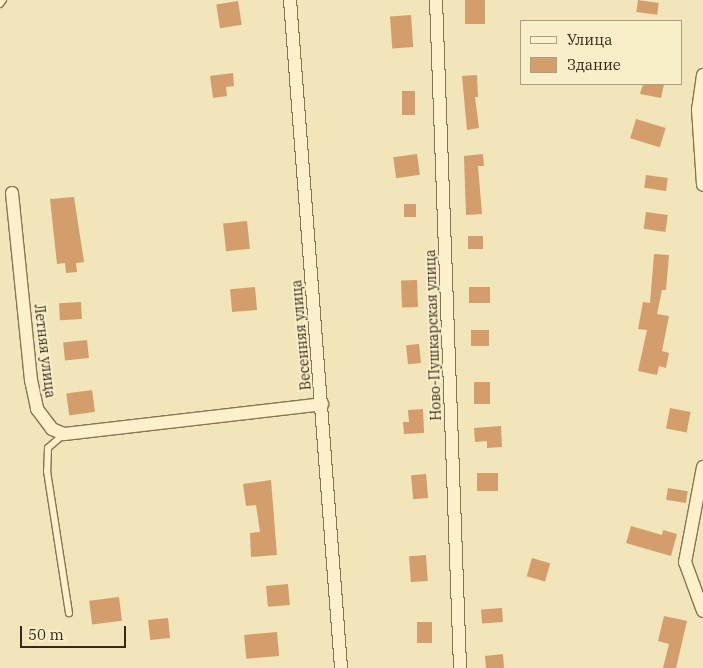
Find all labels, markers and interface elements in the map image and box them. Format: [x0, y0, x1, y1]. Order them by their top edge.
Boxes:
legend [520, 20, 683, 85]
text: Улица [567, 30, 612, 49]
text: Здание [567, 55, 621, 74]
street label: Ново-Пушкарская улица [422, 249, 444, 421]
street label: Весенняя улица [288, 279, 314, 391]
street label: Летняя улица [31, 303, 59, 399]
scale bar [22, 616, 129, 648]
text: 50 m [28, 625, 64, 644]

